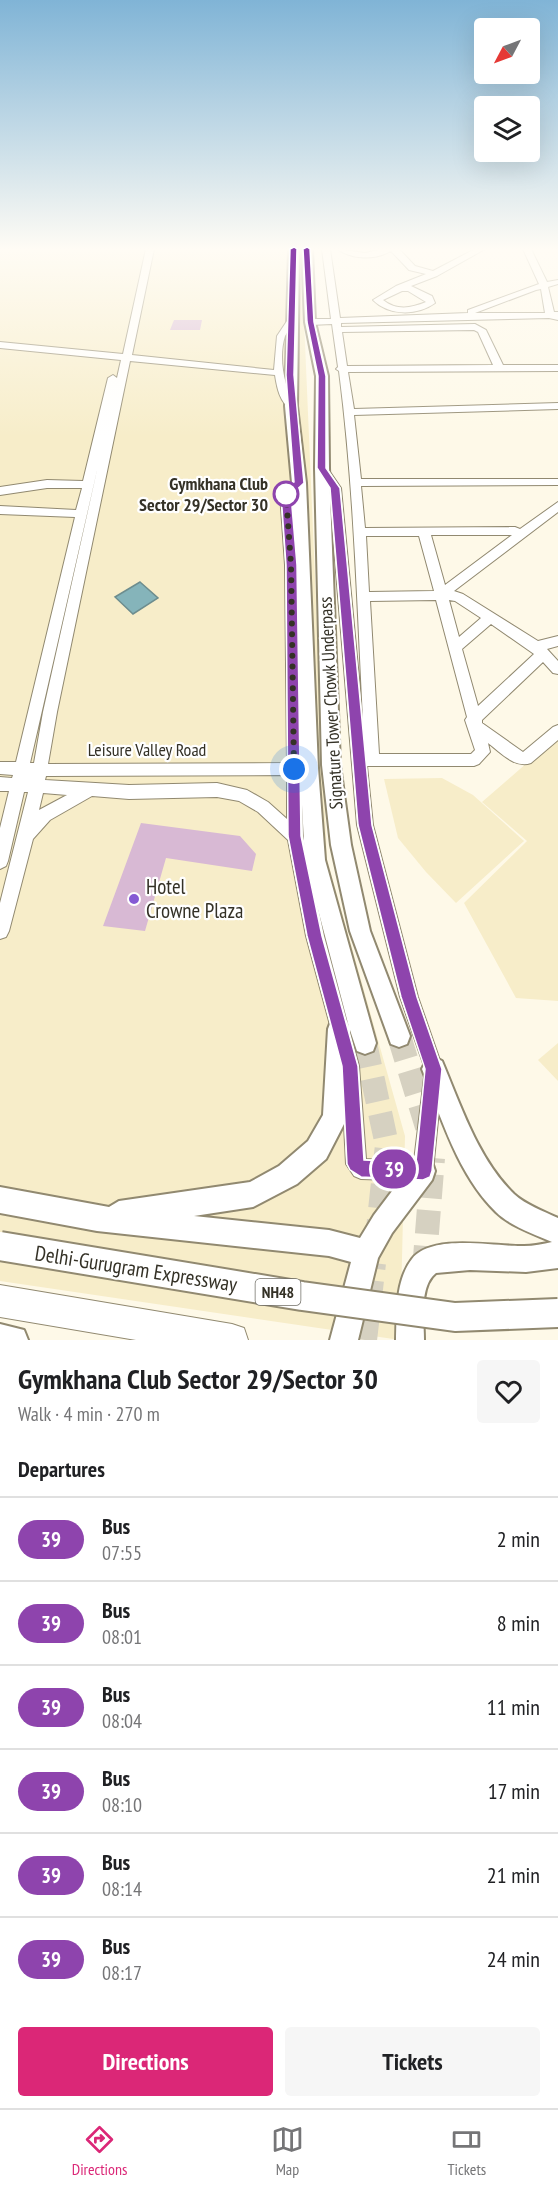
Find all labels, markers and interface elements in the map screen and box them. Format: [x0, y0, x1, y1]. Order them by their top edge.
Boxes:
north arrow [474, 18, 540, 84]
map controls [474, 18, 540, 162]
button: layers [474, 96, 540, 162]
place label: Gymkhana Club Sector 29/Sector 30 [139, 472, 268, 516]
marker: Gymkhana Club Sector 29/Sector 30 [273, 481, 299, 507]
street label: Signature Tower Chowk Underpass [313, 596, 348, 810]
street label: Leisure Valley Road [88, 738, 206, 761]
your location [279, 754, 309, 784]
place label: Hotel Crowne Plaza [146, 873, 243, 924]
marker: Hotel Crowne Plaza [127, 892, 141, 906]
line badge: 39 [367, 1150, 421, 1188]
text: 39 [384, 1156, 404, 1183]
street label: Delhi-Gurugram Expressway [33, 1239, 239, 1298]
road number: NH48 [256, 1279, 300, 1305]
text: Gymkhana Club Sector 29/Sector 30 [18, 1360, 378, 1397]
button: heart [477, 1360, 540, 1423]
text: Walk · 4 min · 270 m [18, 1401, 160, 1427]
text: Departures [18, 1455, 105, 1483]
text: Bus [102, 1512, 130, 1540]
text: 2 min [497, 1525, 540, 1553]
text: 39 [41, 1526, 61, 1553]
text: 07:55 [102, 1540, 142, 1566]
text: Bus [102, 1596, 130, 1624]
text: 8 min [497, 1609, 540, 1637]
text: 39 [41, 1610, 61, 1637]
text: 08:01 [102, 1624, 142, 1650]
text: Bus [102, 1680, 130, 1708]
text: 11 min [487, 1693, 540, 1721]
text: 39 [41, 1694, 61, 1721]
text: 08:04 [102, 1708, 142, 1734]
text: Bus [102, 1764, 130, 1792]
text: 17 min [488, 1777, 540, 1805]
text: 39 [41, 1778, 61, 1805]
text: 08:10 [102, 1792, 142, 1818]
text: Bus [102, 1848, 130, 1876]
text: 21 min [487, 1861, 540, 1889]
text: 39 [41, 1862, 61, 1889]
text: 08:14 [102, 1876, 142, 1902]
text: Bus [102, 1932, 130, 1960]
text: 24 min [487, 1945, 540, 1973]
text: 39 [41, 1946, 61, 1973]
text: 08:17 [102, 1960, 142, 1986]
button: Directions [18, 2027, 273, 2096]
button: Tickets [285, 2027, 540, 2096]
tab: Directions [72, 2123, 127, 2179]
tab: Map [271, 2123, 304, 2179]
tab: Tickets [447, 2123, 486, 2179]

